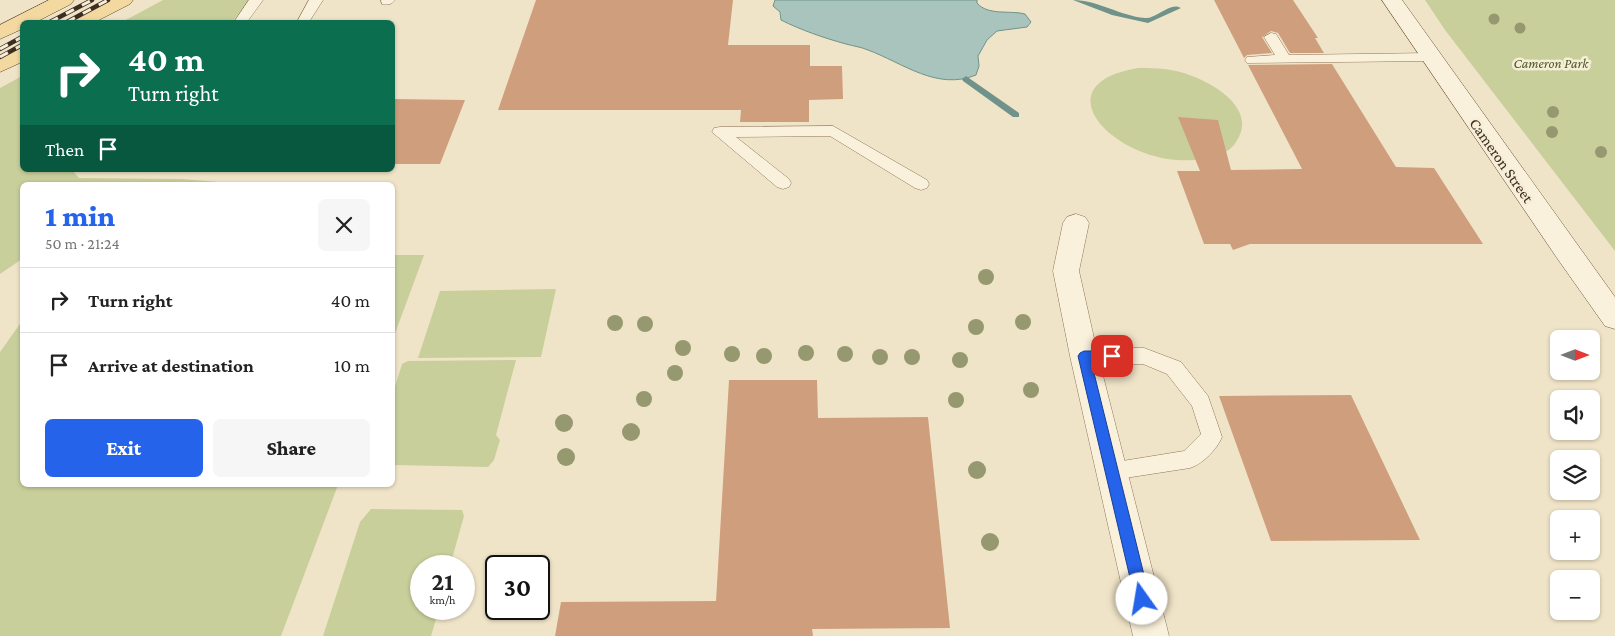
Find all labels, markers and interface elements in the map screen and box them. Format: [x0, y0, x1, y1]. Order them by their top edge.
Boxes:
icon: right [45, 40, 110, 105]
text: 40 m [128, 40, 205, 79]
park label: Cameron Park [1514, 55, 1589, 71]
text: Turn right [128, 81, 219, 106]
street label: Cameron Street [1466, 115, 1537, 206]
icon: arrive [94, 135, 122, 163]
text: Then [45, 139, 84, 160]
text: 1 min [45, 199, 115, 232]
button: close [318, 199, 370, 251]
text: 50 m · 21:24 [45, 235, 120, 252]
icon: right [45, 286, 73, 314]
text: Turn right [88, 290, 173, 311]
text: 40 m [331, 290, 370, 311]
north arrow [1550, 330, 1600, 380]
map controls [1550, 330, 1600, 620]
pin [1091, 335, 1133, 377]
icon: arrive [1098, 342, 1126, 370]
icon: arrive [45, 351, 73, 379]
text: Arrive at destination [88, 355, 254, 376]
text: 10 m [334, 355, 370, 376]
button: sound [1550, 390, 1600, 440]
button: Exit [45, 419, 203, 477]
button: Share [213, 419, 370, 477]
button: layers [1550, 450, 1600, 500]
button: + [1550, 510, 1600, 560]
speed limit sign: 30 [485, 555, 550, 620]
text: 21 [431, 568, 454, 595]
button: − [1550, 570, 1600, 620]
position arrow [1115, 572, 1167, 624]
text: km/h [430, 593, 455, 607]

